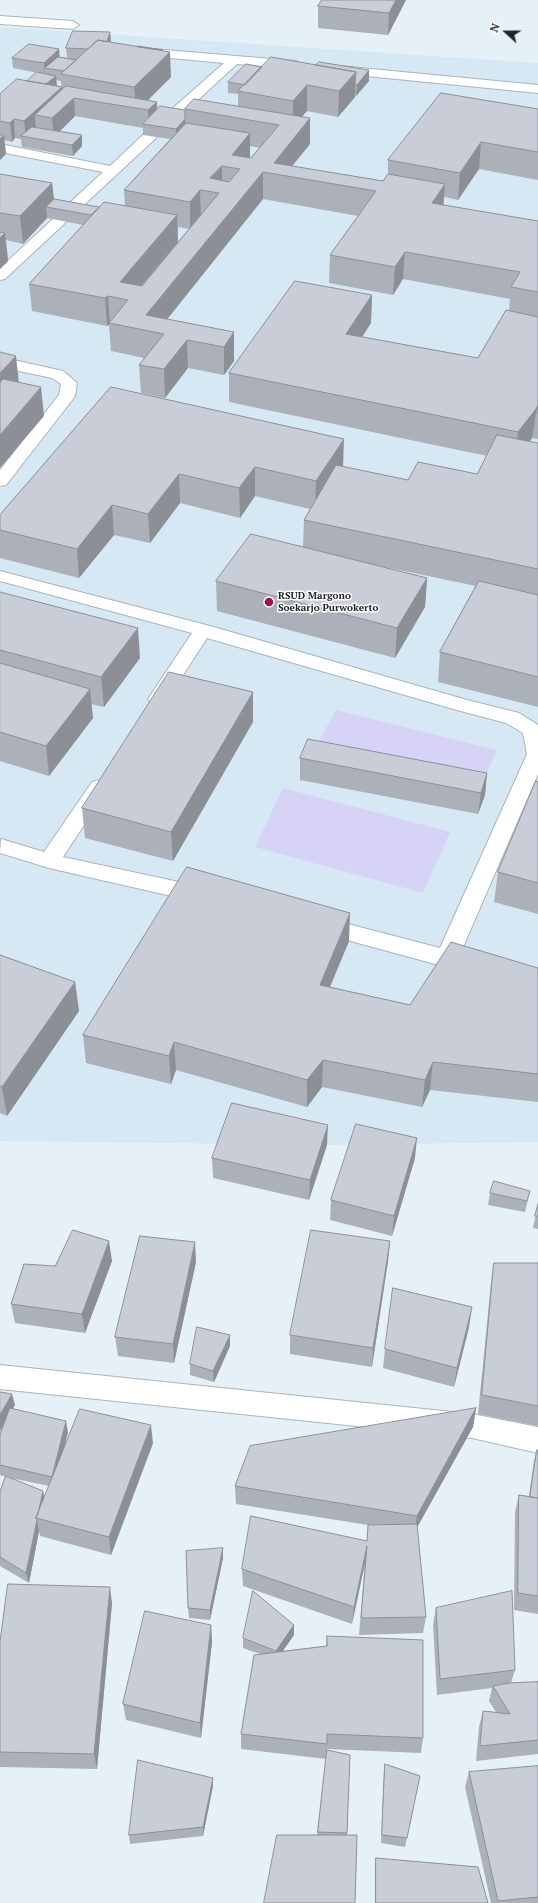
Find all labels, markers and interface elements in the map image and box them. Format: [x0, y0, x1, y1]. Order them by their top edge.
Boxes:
north arrow [486, 12, 526, 52]
text: N [487, 21, 503, 34]
place label: RSUD Margono Soekarjo Purwokerto [278, 590, 378, 614]
marker: RSUD Margono Soekarjo Purwokerto [263, 596, 275, 608]

